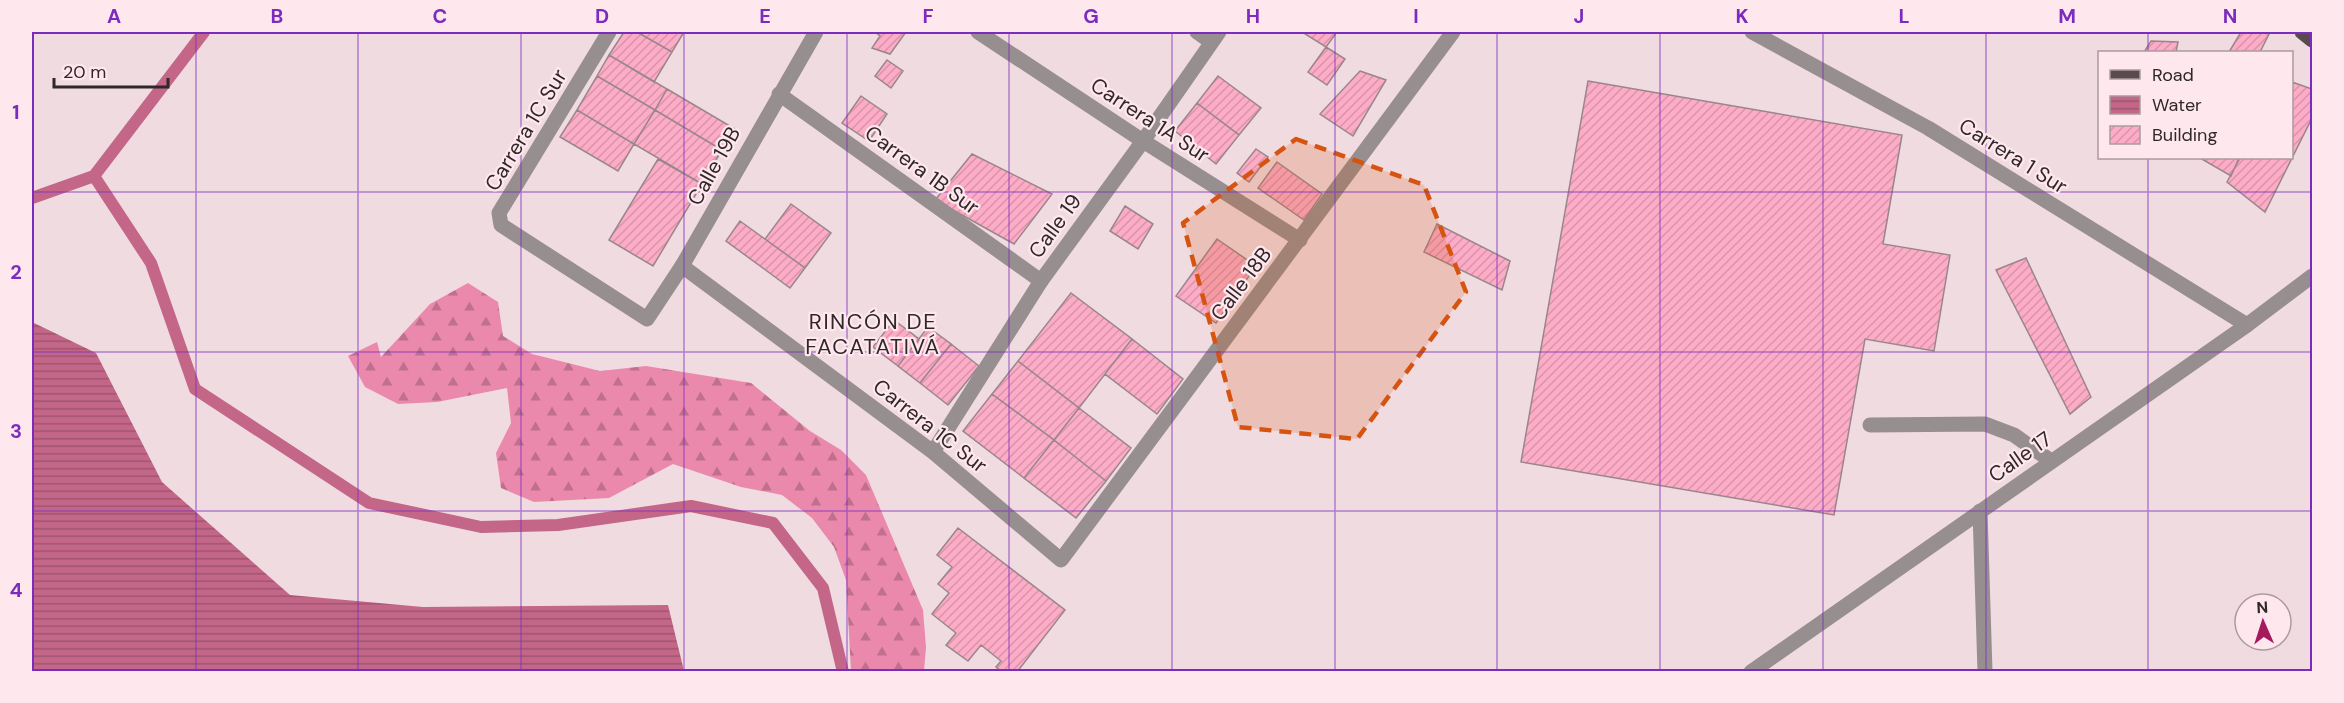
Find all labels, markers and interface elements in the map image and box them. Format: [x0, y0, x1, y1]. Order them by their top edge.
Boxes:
text: A [107, 3, 121, 29]
text: B [271, 3, 283, 29]
text: C [433, 3, 447, 29]
text: D [595, 3, 609, 29]
text: E [759, 3, 771, 29]
text: F [922, 3, 934, 29]
text: G [1083, 3, 1099, 29]
text: H [1246, 3, 1260, 29]
text: I [1413, 3, 1419, 29]
text: J [1574, 3, 1584, 29]
text: K [1735, 3, 1749, 29]
text: L [1898, 3, 1910, 29]
text: M [2058, 3, 2076, 29]
text: N [2223, 3, 2237, 29]
scale bar [54, 51, 168, 89]
legend [2098, 51, 2293, 159]
text: 20 m [63, 60, 106, 84]
text: Road [2152, 63, 2194, 87]
street label: Carrera 1C Sur [479, 64, 574, 196]
street label: Carrera 1A Sur [1085, 71, 1215, 169]
text: Water [2152, 93, 2202, 117]
text: 1 [12, 99, 20, 125]
street label: Carrera 1 Sur [1954, 112, 2073, 200]
street label: Carrera 1B Sur [859, 119, 985, 221]
street label: Calle 19B [681, 122, 747, 210]
text: Building [2152, 123, 2217, 147]
street label: Calle 19 [1022, 188, 1088, 264]
street label: Calle 18B [1204, 241, 1278, 327]
text: 2 [10, 259, 22, 285]
district label: RINCÓN DE FACATATIVÁ [805, 307, 941, 361]
street label: Carrera 1C Sur [867, 373, 993, 480]
text: 3 [10, 418, 22, 444]
street label: Calle 17 [1983, 425, 2057, 489]
text: 4 [10, 577, 23, 603]
north arrow [2233, 592, 2293, 652]
text: N [2256, 597, 2269, 618]

